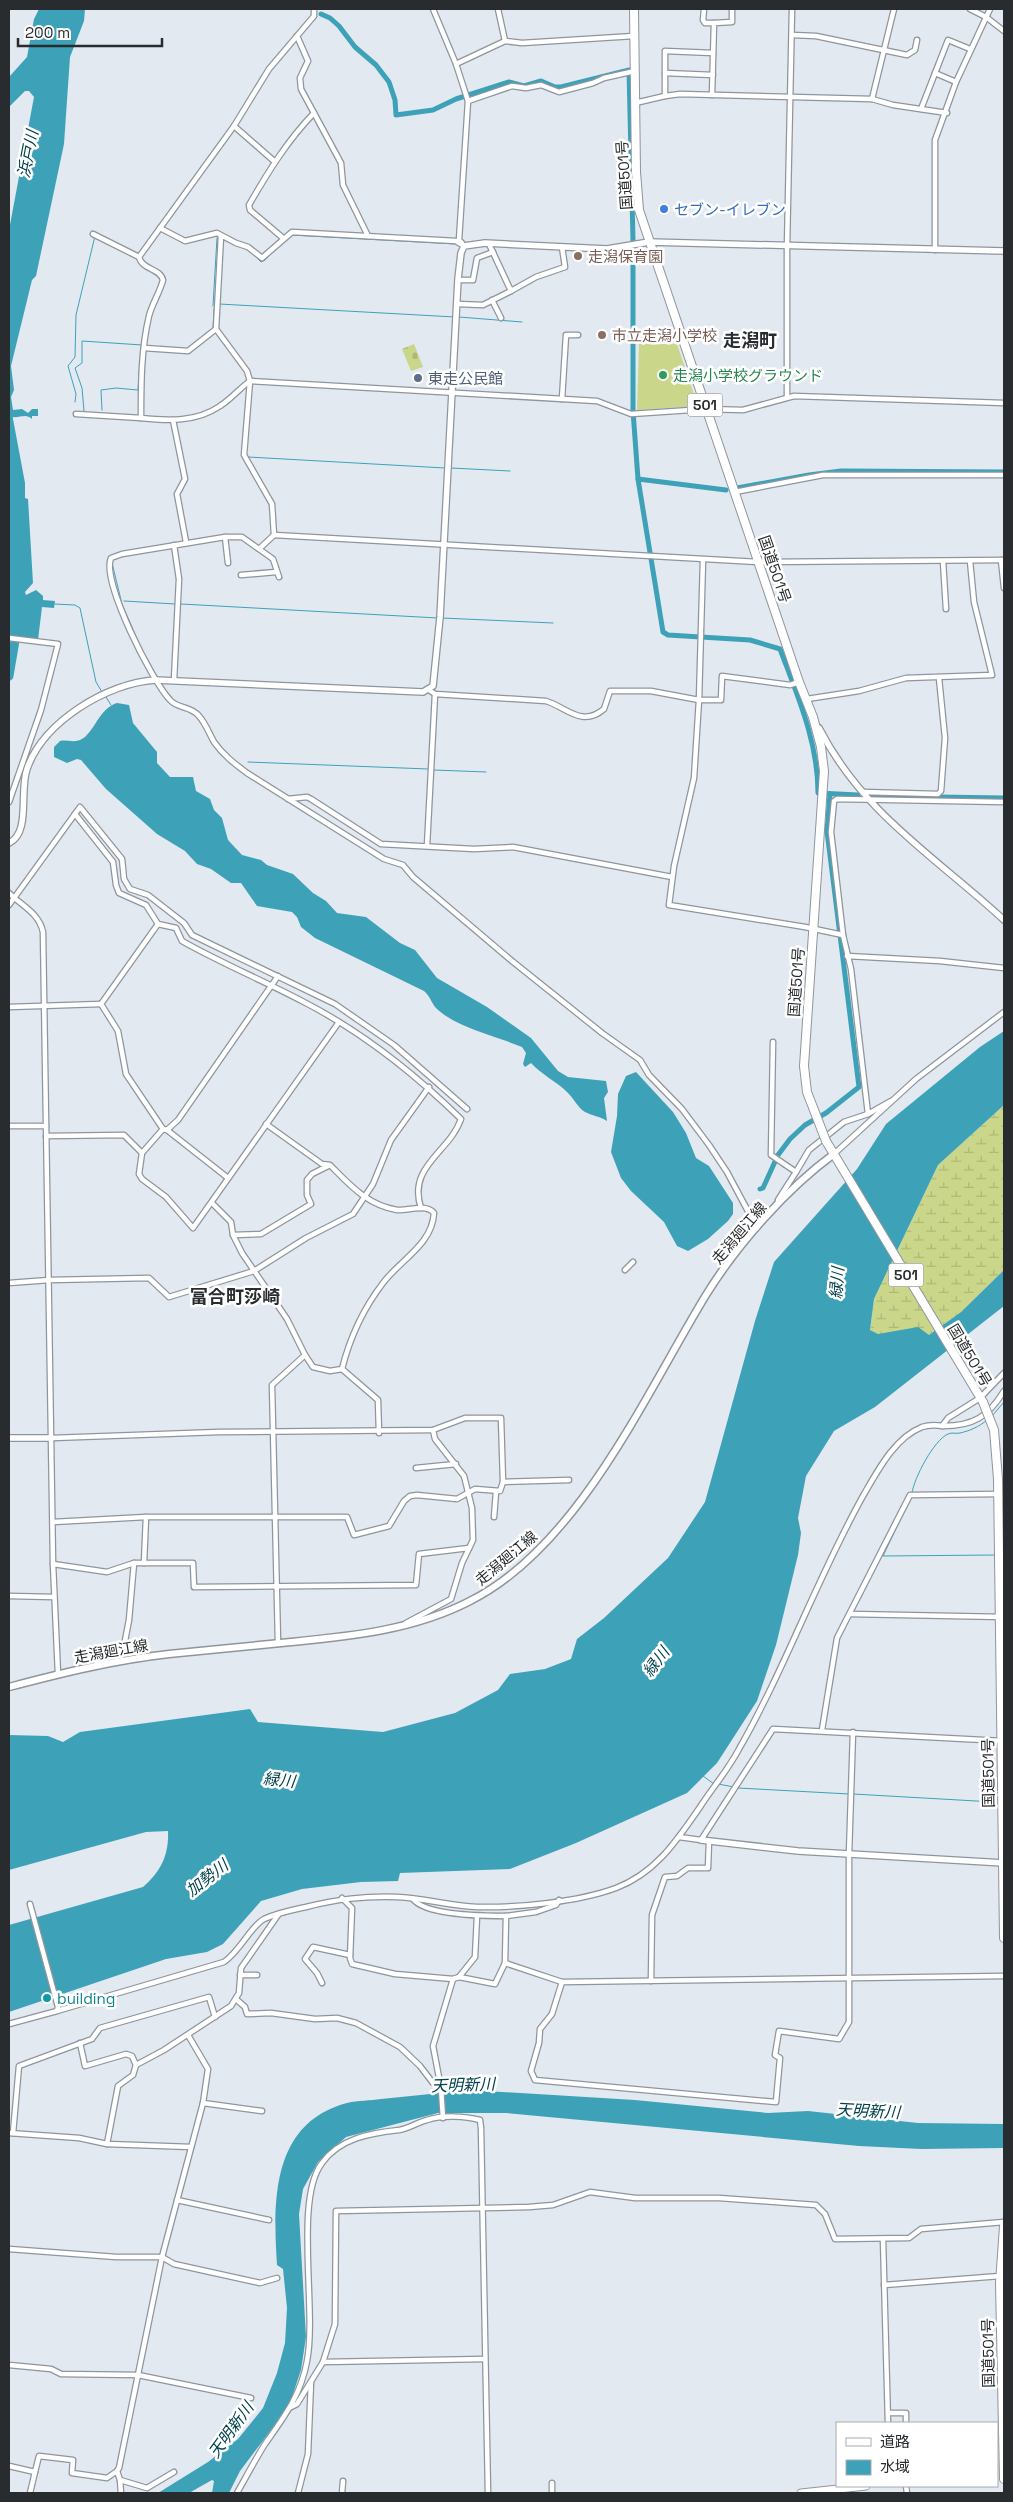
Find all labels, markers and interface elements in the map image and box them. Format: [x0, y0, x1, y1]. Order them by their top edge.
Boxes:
scale bar [18, 15, 161, 47]
text: 200 m [25, 23, 70, 42]
water label: 浜戸川 [13, 126, 43, 180]
street label: 国道501号 [612, 139, 636, 211]
place label: セブン-イレブン [674, 200, 786, 219]
marker: セブン-イレブン [658, 203, 670, 215]
place label: 走潟保育園 [588, 247, 663, 266]
marker: 走潟保育園 [572, 250, 584, 262]
place label: 市立走潟小学校 [612, 326, 717, 345]
marker: 市立走潟小学校 [596, 329, 608, 341]
district label: 走潟町 [723, 329, 777, 352]
place label: 走潟小学校グラウンド [673, 366, 823, 385]
place label: 東走公民館 [428, 369, 503, 388]
marker: 走潟小学校グラウンド [657, 369, 669, 381]
marker: 東走公民館 [412, 372, 424, 384]
road number: 501 [688, 394, 722, 416]
street label: 国道501号 [755, 533, 795, 605]
street label: 国道501号 [784, 946, 808, 1018]
street label: 走潟廻江線 [708, 1198, 770, 1268]
water label: 緑川 [825, 1264, 849, 1300]
road number: 501 [888, 1264, 924, 1286]
district label: 富合町莎崎 [190, 1285, 280, 1308]
street label: 国道501号 [944, 1320, 996, 1390]
street label: 走潟廻江線 [471, 1527, 541, 1589]
street label: 走潟廻江線 [72, 1635, 150, 1667]
water label: 緑川 [638, 1641, 675, 1681]
street label: 国道501号 [978, 1738, 998, 1808]
water label: 緑川 [262, 1768, 298, 1792]
water label: 加勢川 [182, 1854, 234, 1901]
place label: building [57, 1989, 115, 2008]
marker: building [41, 1992, 53, 2004]
water label: 天明新川 [431, 2073, 497, 2097]
water label: 天明新川 [835, 2099, 902, 2123]
street label: 国道501号 [978, 2318, 998, 2388]
water label: 天明新川 [204, 2396, 259, 2462]
legend [836, 2422, 998, 2487]
text: 道路 [880, 2432, 910, 2451]
text: 水域 [880, 2457, 910, 2476]

